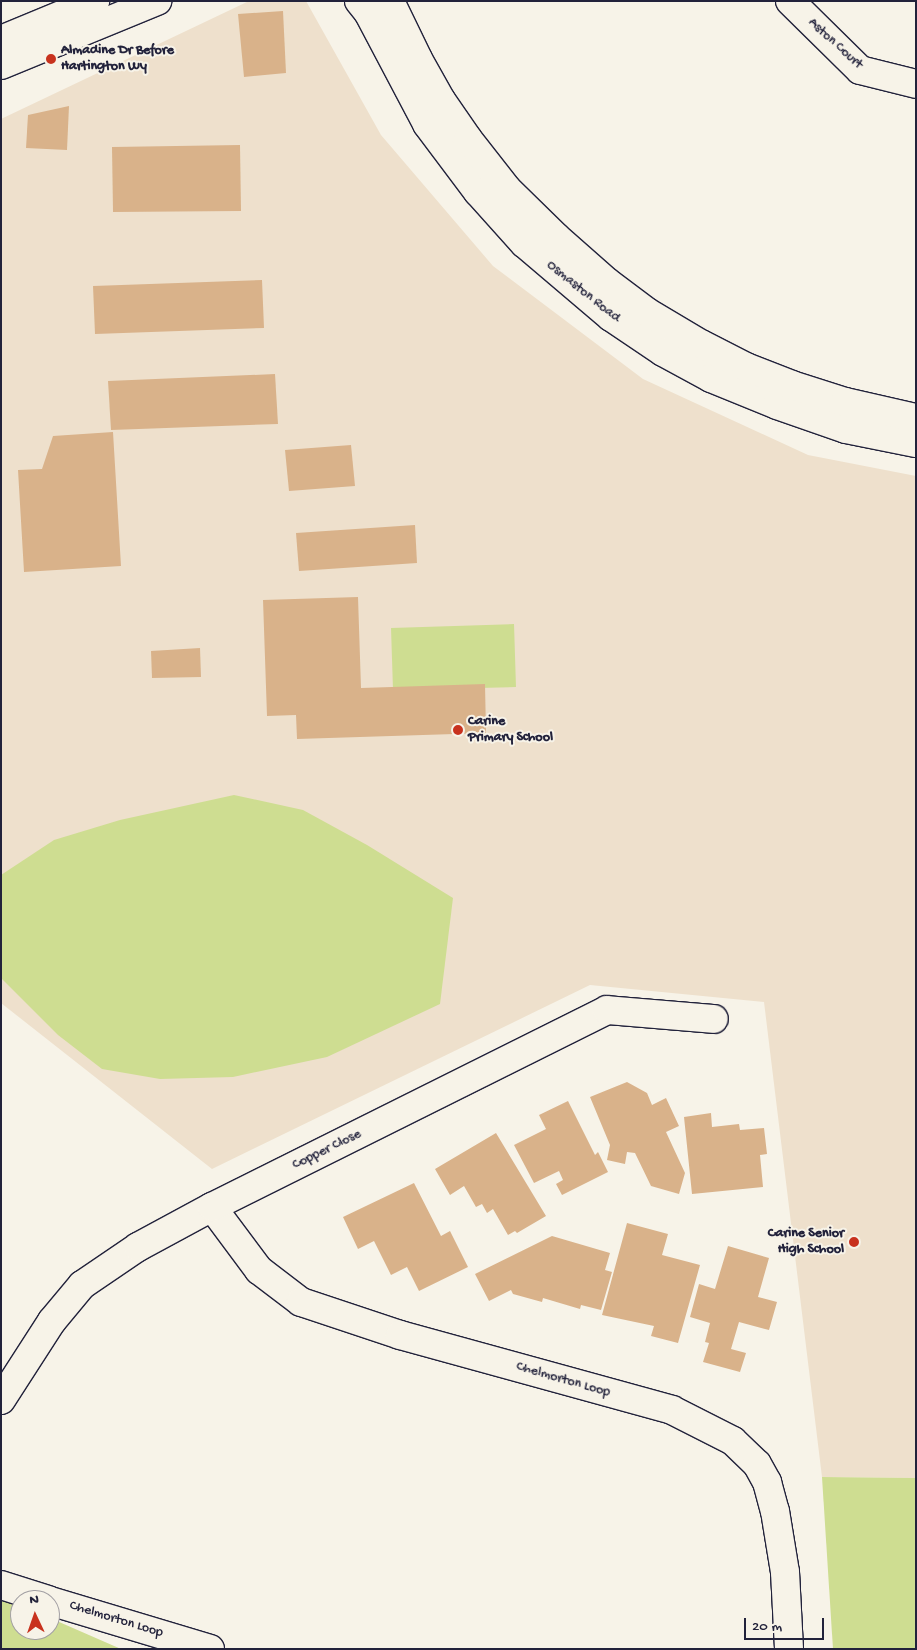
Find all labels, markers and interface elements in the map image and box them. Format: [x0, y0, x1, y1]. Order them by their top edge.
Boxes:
street label: Aston Court [804, 15, 866, 73]
place label: Almadine Dr Before Hartington Wy [61, 43, 174, 75]
marker: Almadine Dr Before Hartington Wy [45, 53, 57, 65]
street label: Osmaston Road [543, 257, 623, 327]
place label: Carine Primary School [468, 714, 553, 746]
marker: Carine Primary School [452, 724, 464, 736]
street label: Copper Close [290, 1126, 364, 1174]
place label: Carine Senior High School [768, 1226, 844, 1258]
marker: Carine Senior High School [848, 1236, 860, 1248]
street label: Chelmorton Loop [514, 1359, 612, 1401]
north arrow [10, 1590, 60, 1640]
text: N [29, 1592, 39, 1609]
street label: Chelmorton Loop [67, 1598, 165, 1642]
scale bar [747, 1608, 827, 1640]
text: 20 m [752, 1618, 782, 1636]

